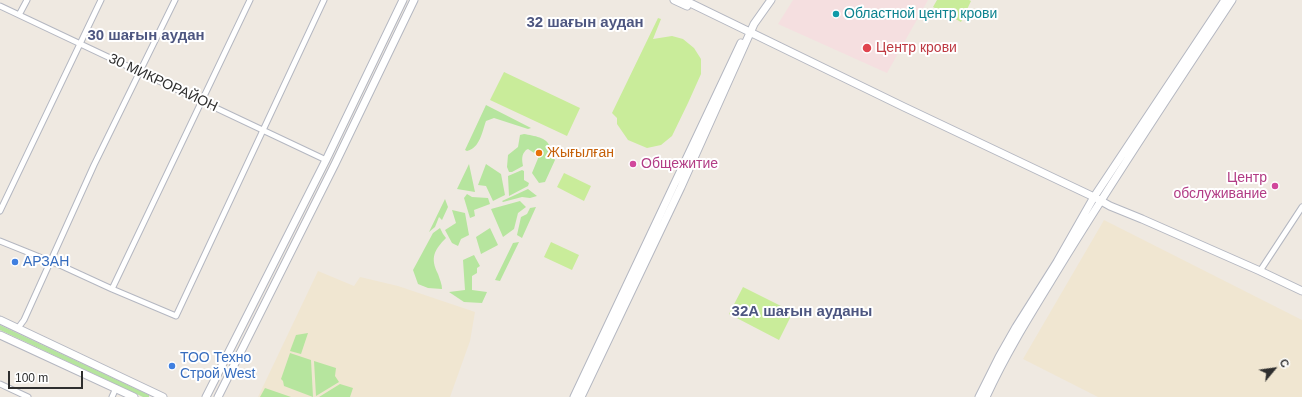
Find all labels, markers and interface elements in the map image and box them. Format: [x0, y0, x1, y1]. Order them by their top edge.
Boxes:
place label: Областной центр крови [844, 6, 997, 22]
marker: Областной центр крови [831, 9, 841, 19]
district label: 32 шағын аудан [526, 14, 644, 32]
district label: 30 шағын аудан [87, 27, 205, 45]
place label: Центр крови [876, 40, 957, 56]
marker: Центр крови [861, 42, 873, 54]
street label: 30 МИКРОРАЙОН [106, 50, 220, 116]
place label: Жығылған [547, 145, 614, 161]
marker: Жығылған [534, 148, 544, 158]
place label: Общежитие [641, 156, 718, 172]
marker: Общежитие [628, 159, 638, 169]
place label: Центр обслуживание [1173, 170, 1267, 202]
marker: Центр обслуживание [1270, 181, 1280, 191]
place label: АРЗАН [23, 254, 69, 270]
marker: АРЗАН [10, 257, 20, 267]
district label: 32А шағын ауданы [732, 303, 872, 321]
north arrow [1254, 349, 1294, 389]
place label: ТОО Техно Строй West [180, 350, 255, 382]
text: С [1277, 357, 1292, 370]
marker: ТОО Техно Строй West [167, 361, 177, 371]
scale bar [10, 363, 85, 389]
text: 100 m [15, 371, 48, 385]

